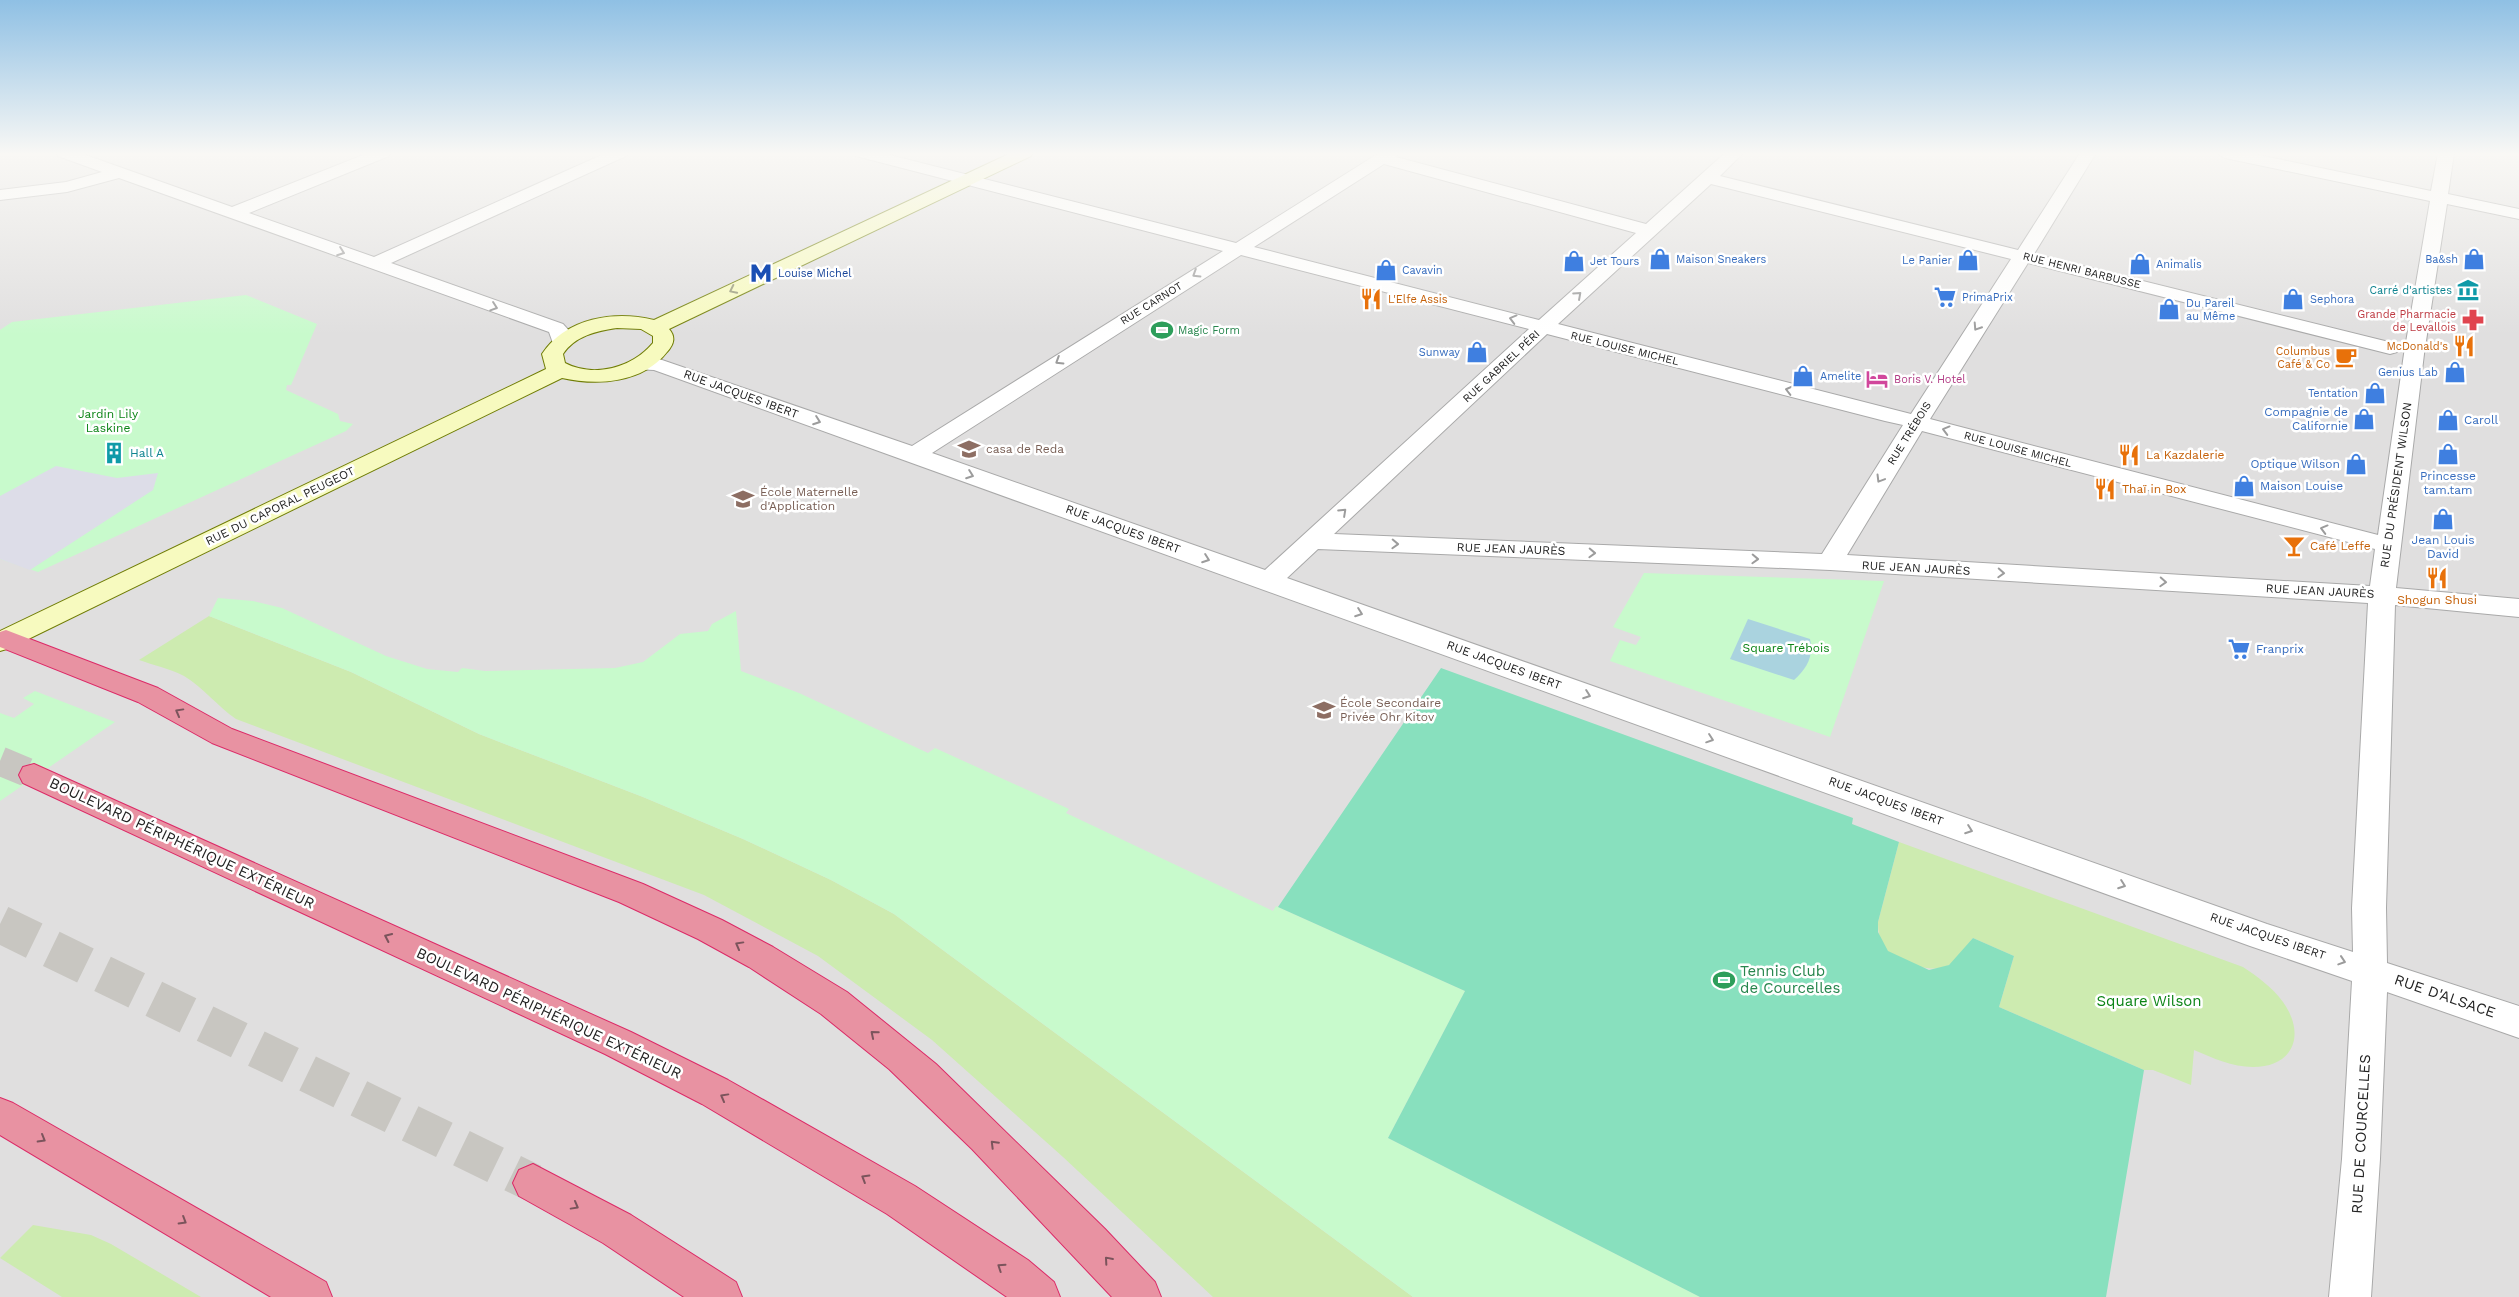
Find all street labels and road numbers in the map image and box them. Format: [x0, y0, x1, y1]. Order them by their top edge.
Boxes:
street label: RUE HENRI BARBUSSE [2022, 250, 2142, 291]
street label: RUE CARNOT [1118, 279, 1185, 328]
street label: RUE GABRIEL PÉRI [1460, 327, 1542, 405]
street label: RUE LOUISE MICHEL [1569, 329, 1681, 368]
street label: RUE JACQUES IBERT [682, 367, 800, 421]
street label: RUE TRÉBOIS [1884, 399, 1934, 467]
street label: RUE DU PRÉSIDENT WILSON [2377, 401, 2415, 569]
street label: RUE LOUISE MICHEL [1963, 429, 2074, 470]
street label: RUE DU CAPORAL PEUGEOT [203, 464, 357, 548]
street label: RUE JACQUES IBERT [1064, 502, 1182, 556]
street label: RUE JEAN JAURÈS [1456, 540, 1566, 558]
street label: RUE JEAN JAURÈS [1861, 558, 1971, 578]
street label: RUE JEAN JAURÈS [2265, 581, 2375, 601]
street label: RUE JACQUES IBERT [1445, 638, 1563, 692]
street label: BOULEVARD PÉRIPHÉRIQUE EXTÉRIEUR [47, 773, 317, 913]
street label: RUE JACQUES IBERT [1827, 774, 1945, 828]
street label: RUE JACQUES IBERT [2208, 910, 2328, 962]
street label: BOULEVARD PÉRIPHÉRIQUE EXTÉRIEUR [414, 943, 684, 1083]
street label: RUE D'ALSACE [2392, 970, 2498, 1022]
street label: RUE DE COURCELLES [2348, 1054, 2374, 1214]

